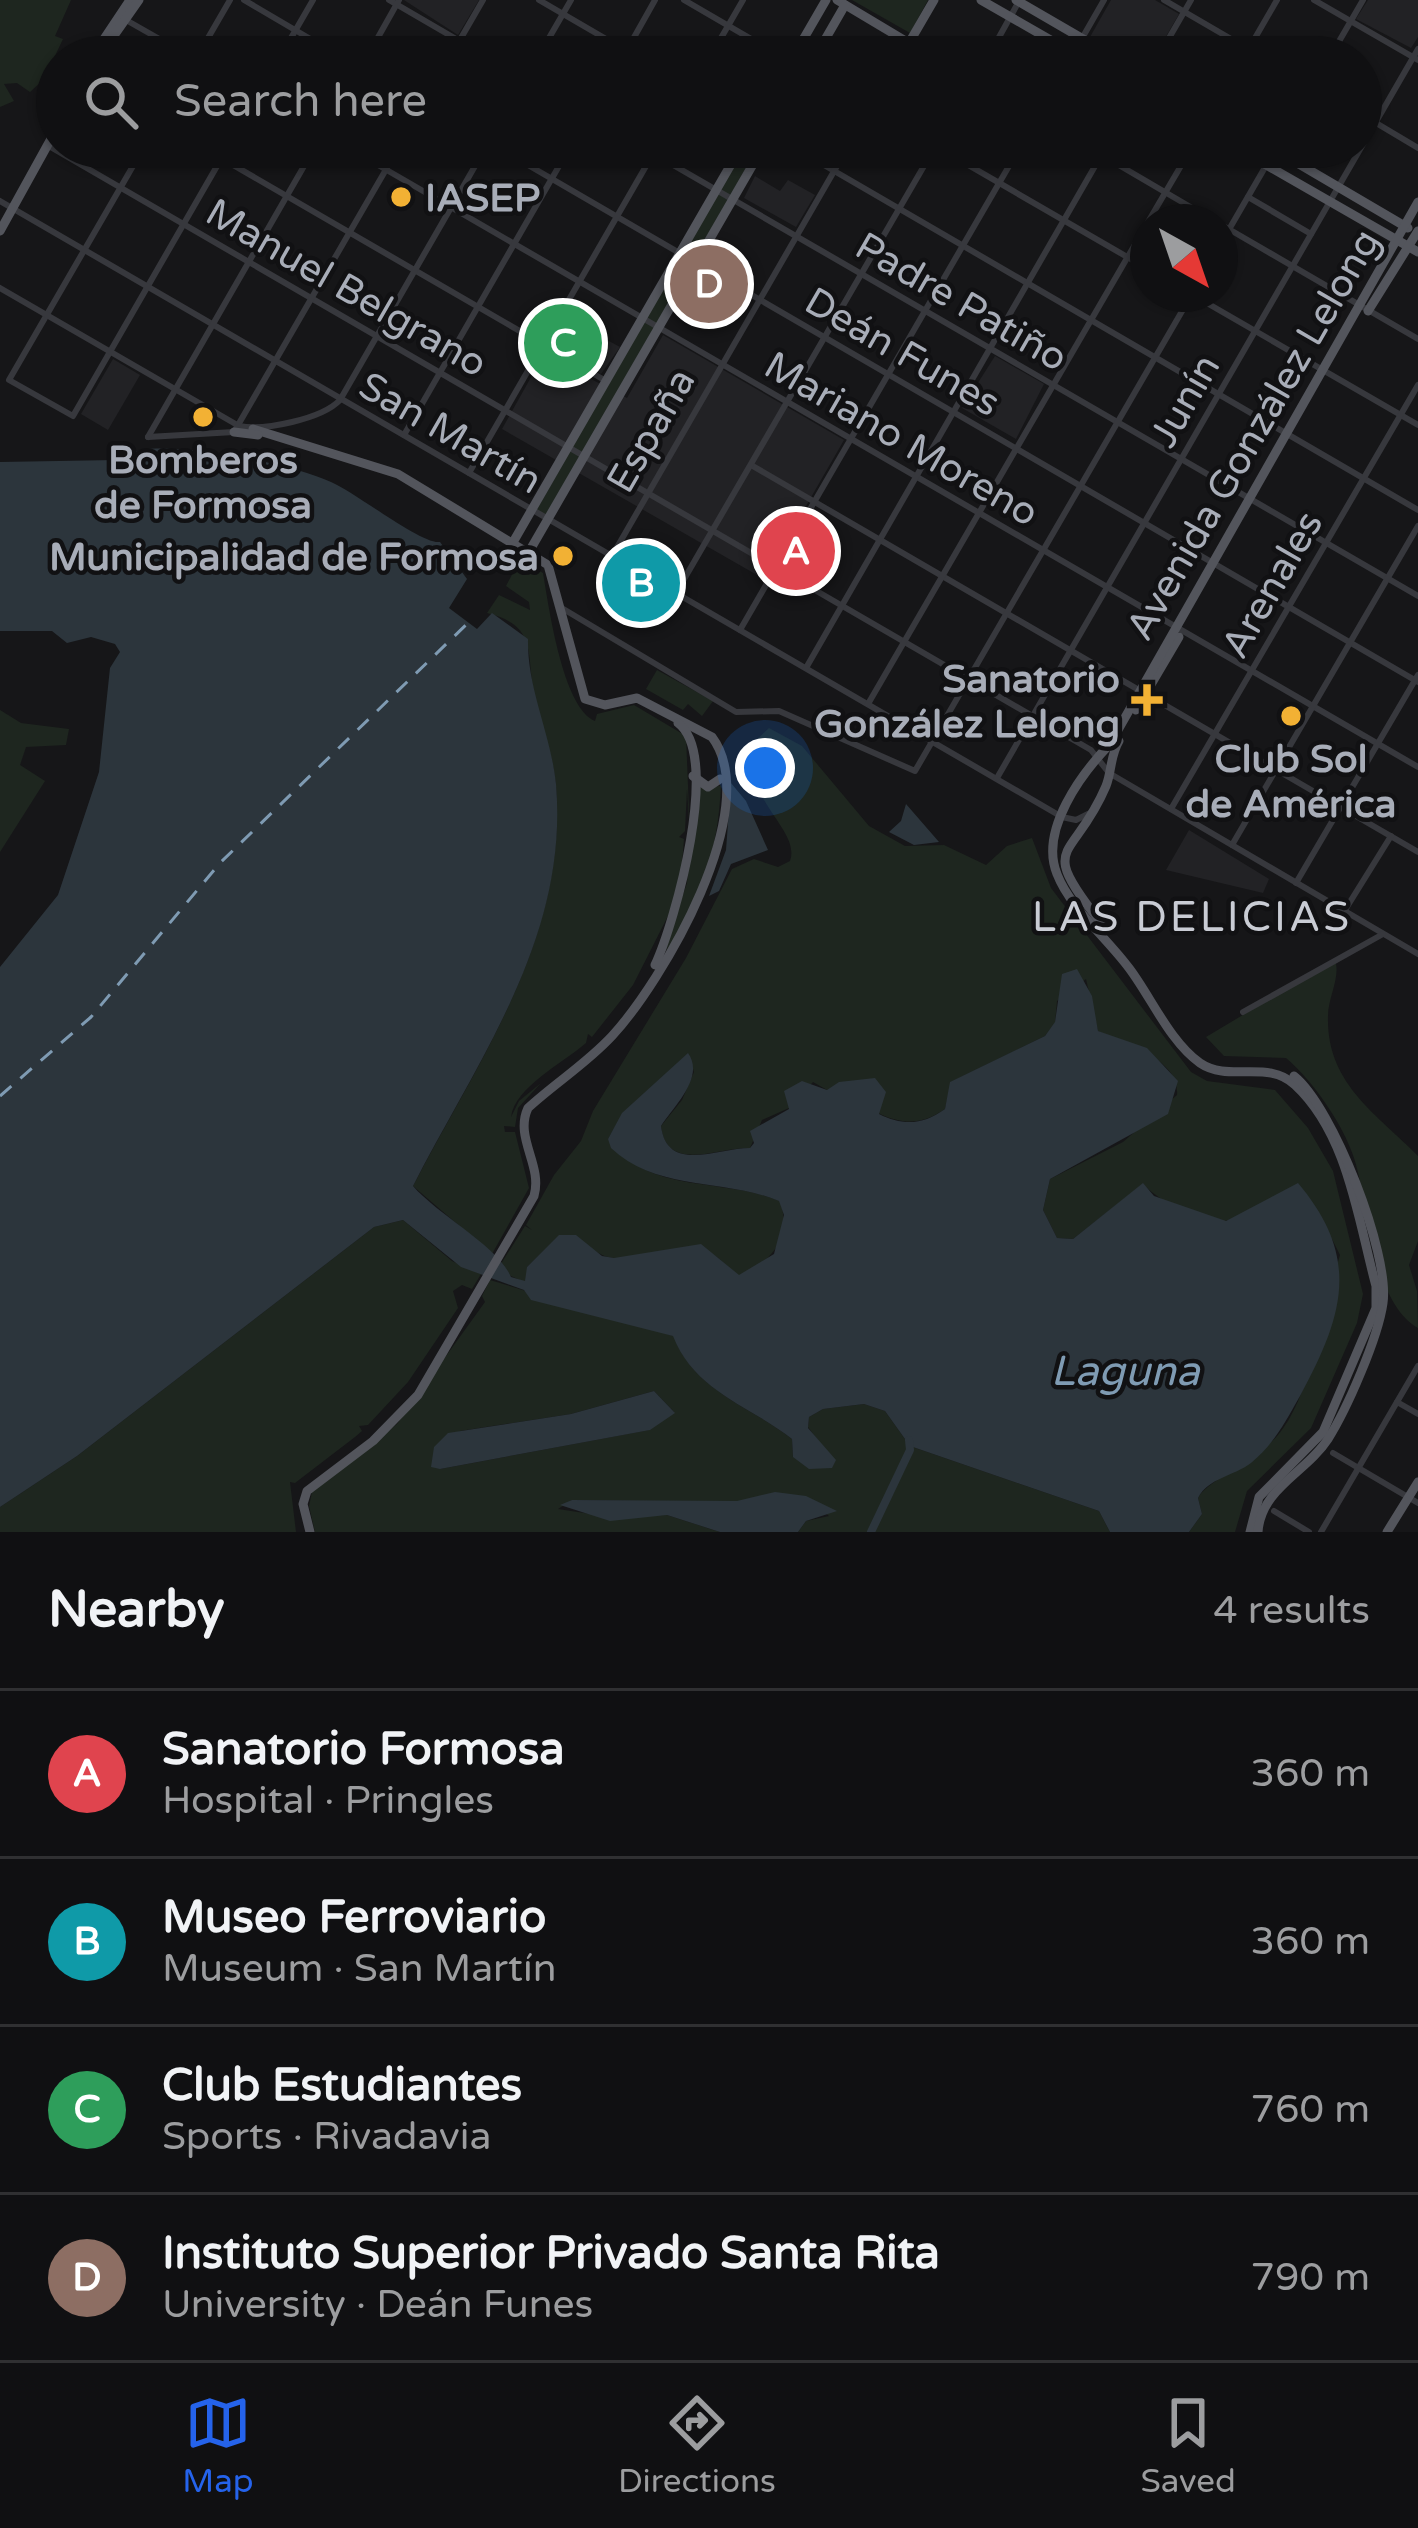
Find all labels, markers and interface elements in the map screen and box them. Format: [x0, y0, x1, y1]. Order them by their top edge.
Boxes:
search box [36, 36, 1382, 168]
icon: search [78, 69, 144, 135]
text: Search here [174, 75, 427, 129]
place label: IASEP [425, 175, 540, 222]
marker: IASEP [388, 184, 414, 210]
street label: Manuel Belgrano [197, 189, 495, 388]
north arrow [1130, 204, 1238, 312]
street label: Avenida González Lelong [1116, 221, 1390, 648]
street label: Padre Patiño [847, 223, 1076, 382]
pin: D [670, 239, 748, 329]
street label: Deán Funes [797, 278, 1008, 427]
pin: C [524, 298, 602, 388]
street label: Mariano Moreno [756, 342, 1047, 537]
street label: Junín [1140, 346, 1230, 455]
street label: España [597, 360, 706, 501]
street label: San Martín [351, 362, 550, 504]
marker: Bomberos de Formosa [190, 404, 216, 430]
place label: Bomberos de Formosa [94, 437, 312, 529]
street label: Arenales [1212, 503, 1333, 666]
pin: A [757, 506, 835, 596]
place label: Municipalidad de Formosa [49, 534, 539, 581]
pin: B [602, 538, 680, 628]
marker: Municipalidad de Formosa [550, 543, 576, 569]
place label: Sanatorio González Lelong [814, 656, 1120, 748]
marker: Sanatorio González Lelong [1131, 684, 1163, 716]
marker: Club Sol de América [1278, 703, 1304, 729]
place label: Club Sol de América [1186, 736, 1396, 828]
your location [735, 738, 795, 798]
district label: LAS DELICIAS [1032, 892, 1352, 943]
water label: Laguna [1050, 1346, 1201, 1397]
text: Nearby [48, 1579, 225, 1641]
text: 4 results [1213, 1587, 1370, 1634]
text: Sanatorio Formosa [162, 1723, 565, 1777]
text: A [72, 1750, 102, 1797]
text: 360 m [1251, 1750, 1370, 1797]
text: Hospital · Pringles [162, 1777, 494, 1824]
text: Museo Ferroviario [162, 1891, 546, 1945]
text: B [73, 1918, 101, 1965]
text: 360 m [1251, 1918, 1370, 1965]
text: Museum · San Martín [162, 1945, 556, 1992]
text: Club Estudiantes [162, 2059, 522, 2113]
text: C [73, 2086, 101, 2133]
text: 760 m [1251, 2086, 1370, 2133]
text: Sports · Rivadavia [162, 2113, 491, 2160]
text: Instituto Superior Privado Santa Rita [162, 2227, 940, 2281]
text: D [72, 2254, 102, 2301]
text: 790 m [1251, 2254, 1370, 2301]
text: University · Deán Funes [162, 2281, 593, 2328]
tab: Map [182, 2390, 254, 2501]
tab: Directions [618, 2390, 776, 2501]
tab: Saved [1140, 2390, 1236, 2501]

